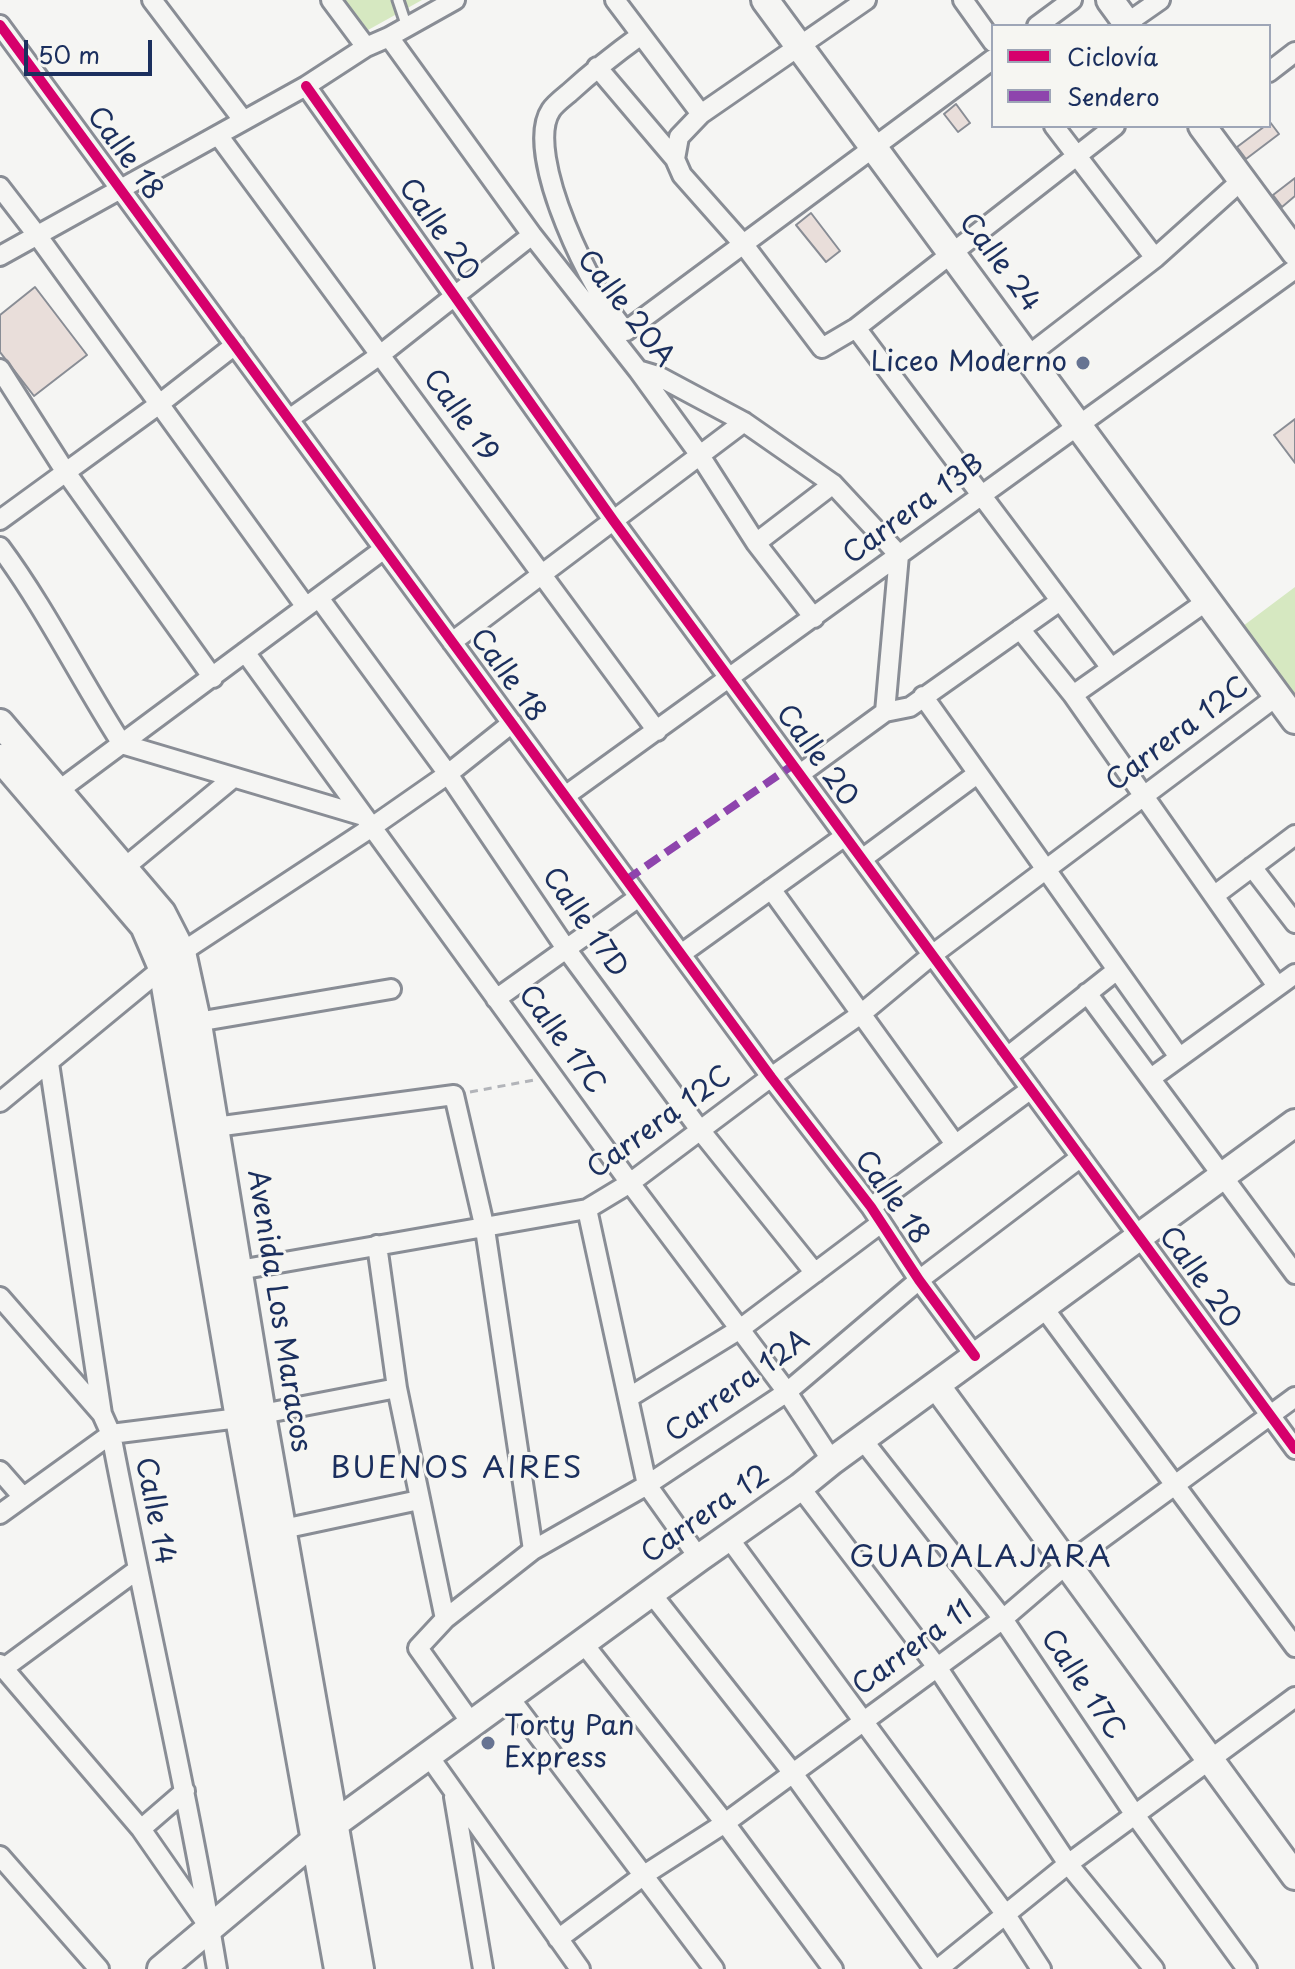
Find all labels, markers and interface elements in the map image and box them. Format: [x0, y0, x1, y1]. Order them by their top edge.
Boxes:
scale bar [28, 24, 156, 74]
legend [991, 24, 1271, 128]
text: 50 m [38, 36, 100, 72]
text: Ciclovía [1067, 38, 1158, 74]
text: Sendero [1067, 78, 1159, 114]
street label: Calle 18 [79, 101, 169, 207]
street label: Calle 20 [391, 172, 485, 288]
street label: Calle 24 [951, 207, 1047, 319]
street label: Calle 20A [569, 244, 681, 374]
place label: Liceo Moderno [871, 346, 1067, 380]
marker: Liceo Moderno [1074, 354, 1092, 372]
street label: Calle 19 [415, 363, 505, 469]
street label: Carrera 13B [837, 448, 991, 572]
street label: Calle 18 [462, 623, 552, 729]
street label: Carrera 12C [1100, 670, 1256, 800]
street label: Calle 20 [768, 699, 864, 813]
street label: Calle 17D [534, 862, 634, 984]
street label: Calle 17C [510, 979, 612, 1101]
street label: Carrera 12C [581, 1059, 739, 1187]
street label: Calle 18 [846, 1144, 936, 1252]
street label: Avenida Los Maracos [239, 1167, 317, 1455]
street label: Calle 20 [1151, 1221, 1247, 1335]
street label: Carrera 12A [659, 1324, 817, 1450]
district label: BUENOS AIRES [330, 1452, 584, 1488]
street label: Calle 14 [127, 1455, 181, 1567]
street label: Carrera 12 [636, 1459, 776, 1571]
district label: GUADALAJARA [853, 1541, 1109, 1577]
street label: Carrera 11 [847, 1594, 979, 1704]
street label: Calle 17C [1033, 1623, 1131, 1747]
place label: Torty Pan Express [504, 1710, 635, 1776]
marker: Torty Pan Express [479, 1734, 497, 1752]

